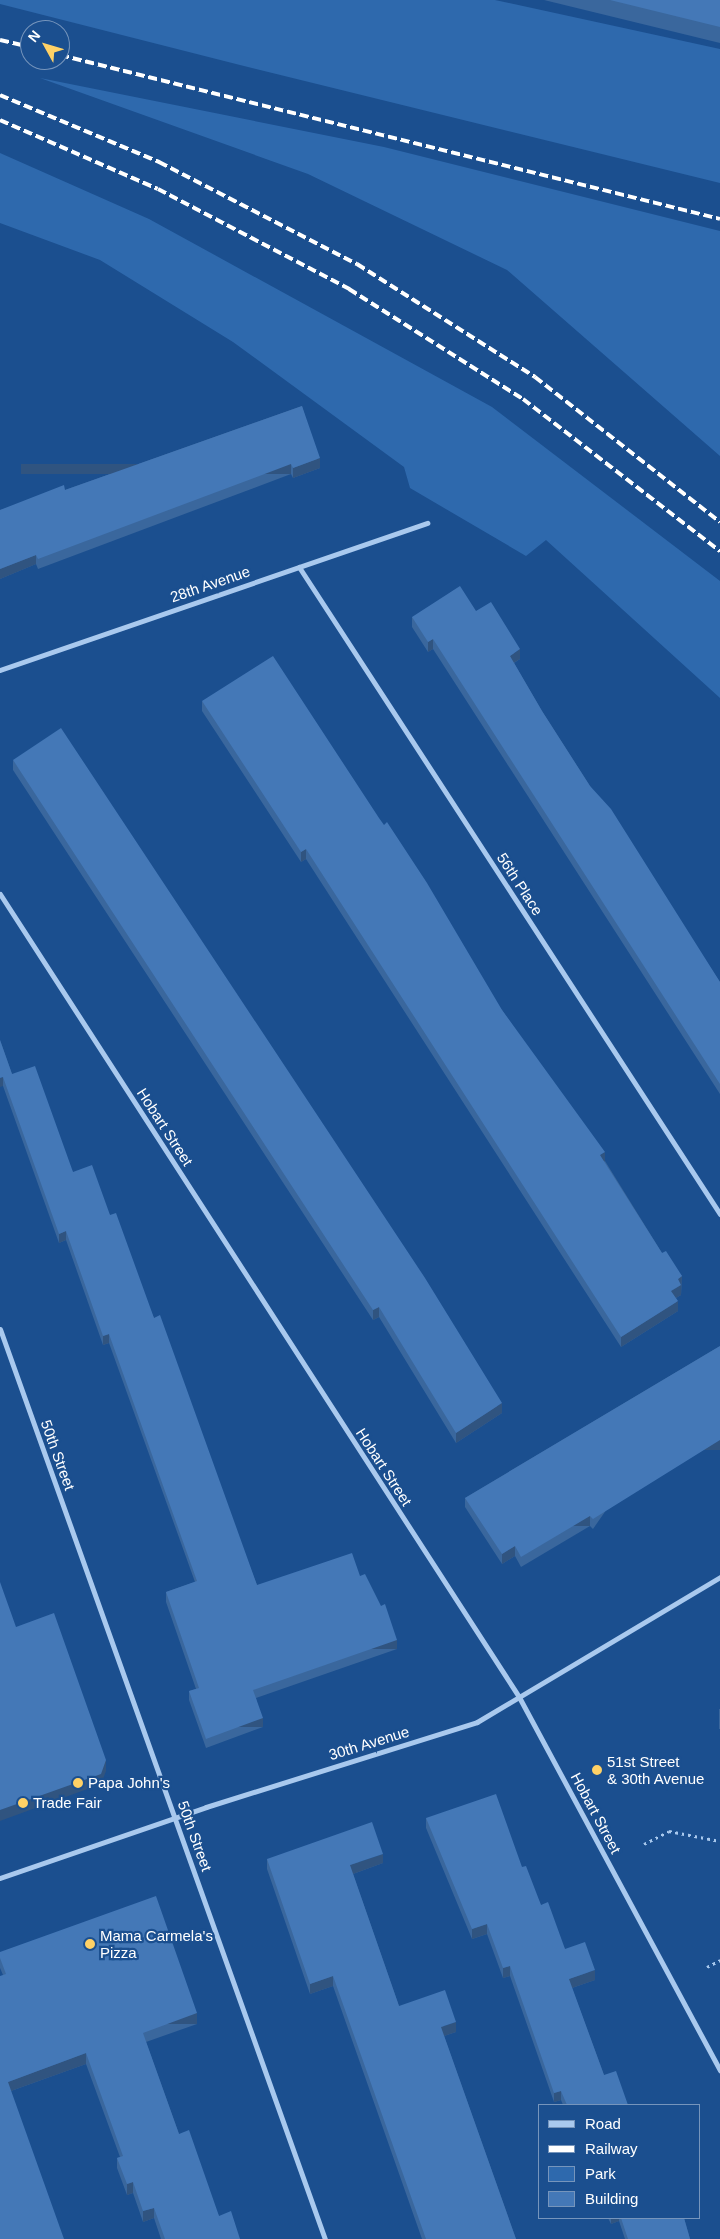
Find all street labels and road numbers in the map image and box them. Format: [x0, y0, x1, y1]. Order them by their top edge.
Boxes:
street label: 28th Avenue [167, 562, 253, 606]
street label: 56th Place [493, 849, 547, 919]
street label: Hobart Street [133, 1085, 197, 1169]
street label: 50th Street [37, 1417, 79, 1493]
street label: Hobart Street [352, 1425, 416, 1509]
street label: 30th Avenue [326, 1722, 412, 1764]
street label: Hobart Street [567, 1769, 625, 1857]
street label: 50th Street [174, 1798, 216, 1874]

